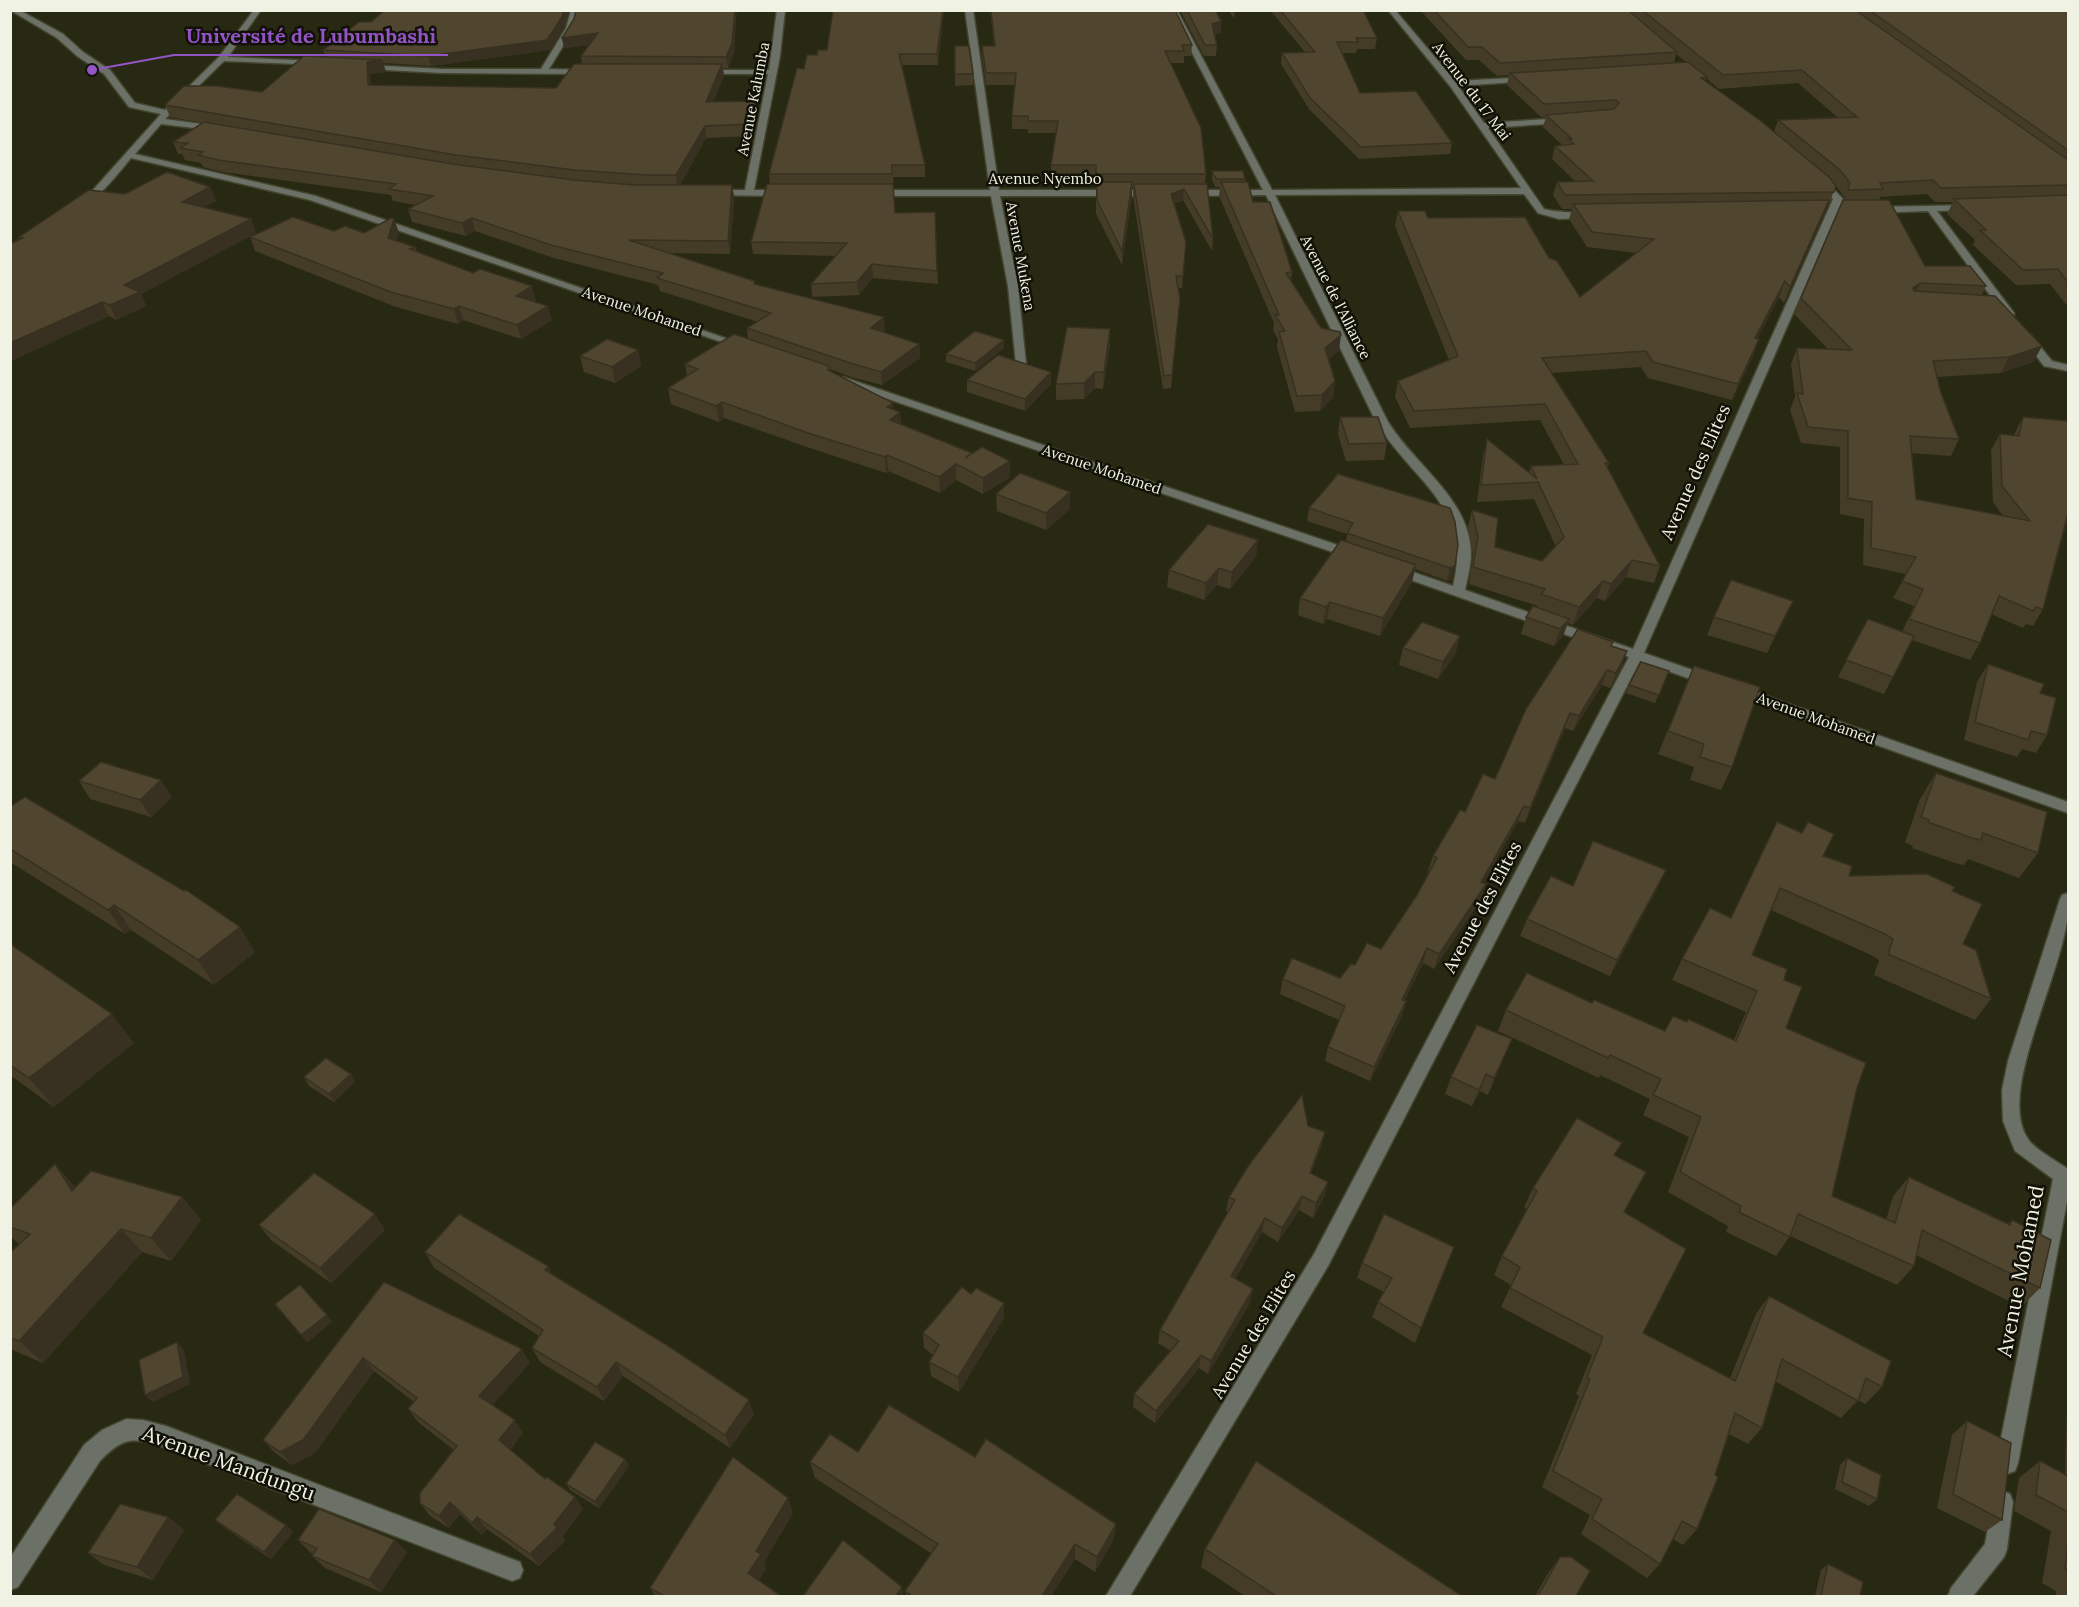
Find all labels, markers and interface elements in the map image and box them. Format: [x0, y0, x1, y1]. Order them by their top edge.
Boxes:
callout: Université de Lubumbashi [174, 17, 448, 55]
text: Université de Lubumbashi [186, 23, 436, 48]
street label: Avenue du 17 Mai [1428, 37, 1515, 144]
street label: Avenue Kalumba [732, 40, 773, 159]
street label: Avenue Nyembo [988, 169, 1102, 188]
street label: Avenue Mukena [1002, 199, 1040, 312]
street label: Avenue de l'Alliance [1296, 231, 1376, 362]
street label: Avenue Mohamed [579, 281, 704, 340]
street label: Avenue des Elites [1654, 401, 1735, 544]
street label: Avenue Mohamed [1039, 439, 1164, 498]
street label: Avenue Mohamed [1753, 687, 1878, 748]
street label: Avenue des Elites [1437, 837, 1526, 978]
street label: Avenue Mohamed [1990, 1183, 2050, 1360]
street label: Avenue des Elites [1205, 1266, 1300, 1403]
street label: Avenue Mandungu [138, 1419, 319, 1507]

